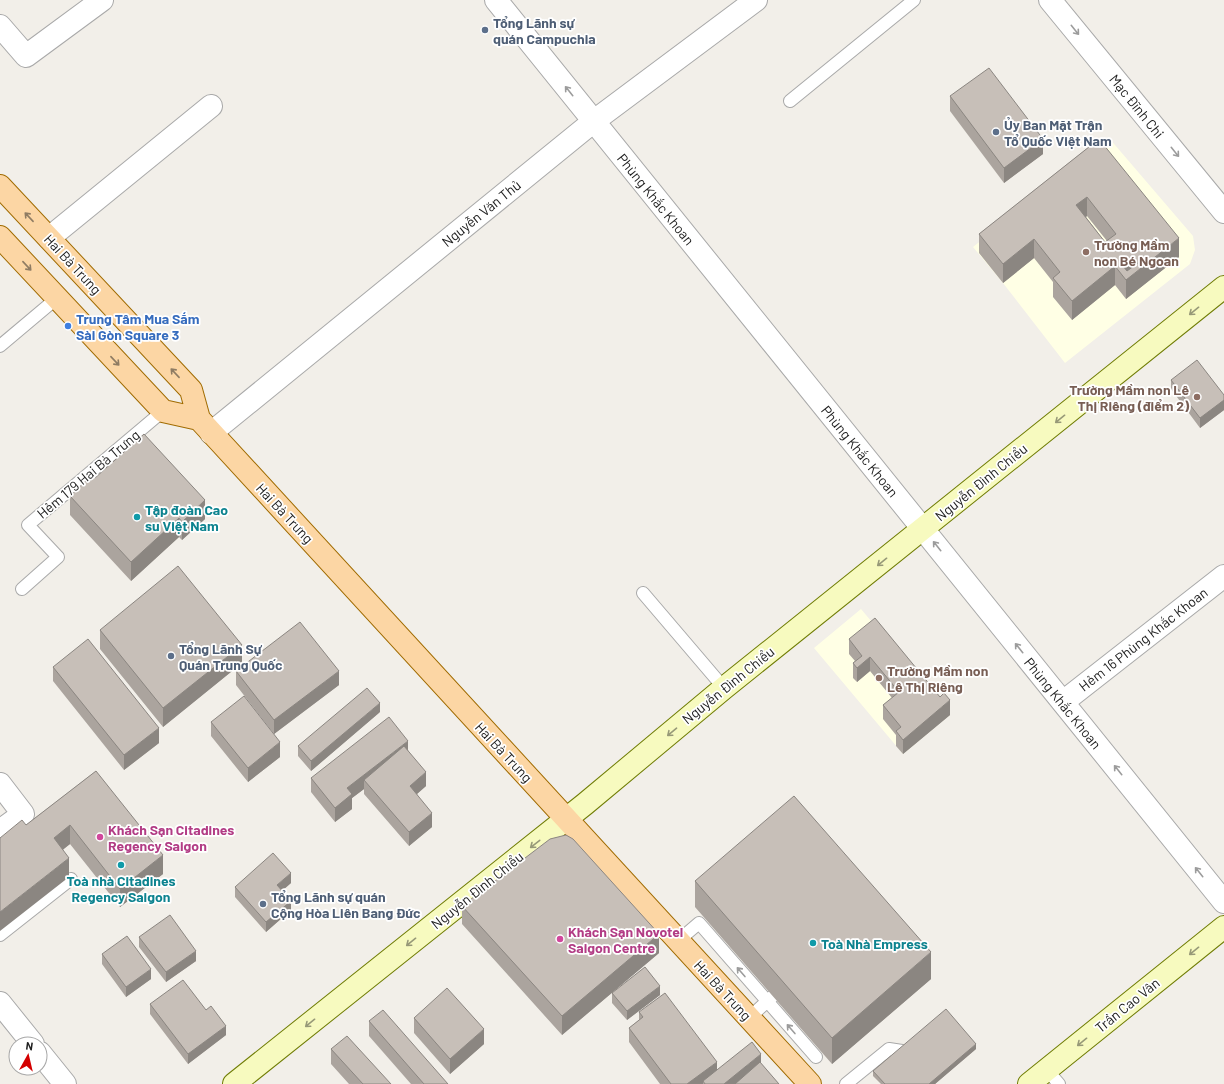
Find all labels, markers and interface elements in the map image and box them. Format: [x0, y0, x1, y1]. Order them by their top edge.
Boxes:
place label: Tổng Lãnh sự quán Campuchia [493, 14, 596, 47]
marker: Tổng Lãnh sự quán Campuchia [480, 25, 490, 35]
one-way arrow [1071, 25, 1080, 36]
street label: Mạc Đĩnh Chi [1106, 71, 1168, 141]
one-way arrow [565, 85, 574, 96]
place label: Ủy Ban Mặt Trận Tổ Quốc Việt Nam [1004, 116, 1112, 149]
marker: Ủy Ban Mặt Trận Tổ Quốc Việt Nam [991, 127, 1001, 137]
one-way arrow [1171, 147, 1180, 158]
street label: Phùng Khắc Khoan [614, 150, 698, 248]
street label: Nguyễn Văn Thủ [438, 176, 524, 250]
one-way arrow [25, 212, 34, 222]
street label: Hai Bà Trưng [41, 230, 105, 298]
place label: Trường Mầm non Bé Ngoan [1094, 236, 1179, 269]
marker: Trường Mầm non Bé Ngoan [1081, 247, 1091, 257]
one-way arrow [22, 261, 31, 271]
one-way arrow [1188, 307, 1199, 316]
place label: Trung Tâm Mua Sắm Sài Gòn Square 3 [76, 310, 200, 343]
marker: Trung Tâm Mua Sắm Sài Gòn Square 3 [63, 321, 73, 331]
one-way arrow [111, 355, 120, 366]
one-way arrow [171, 368, 180, 379]
place label: Trường Mầm non Lê Thị Riêng (điểm 2) [1069, 381, 1189, 414]
marker: Trường Mầm non Lê Thị Riêng (điểm 2) [1192, 392, 1202, 402]
street label: Phùng Khắc Khoan [818, 402, 902, 500]
one-way arrow [1054, 415, 1065, 423]
street label: Hẻm 179 Hai Bà Trưng [33, 426, 143, 522]
street label: Nguyễn Đình Chiểu [932, 440, 1030, 524]
street label: Hai Bà Trưng [253, 479, 317, 547]
place label: Tập đoàn Cao su Việt Nam [145, 501, 228, 534]
marker: Tập đoàn Cao su Việt Nam [132, 512, 142, 522]
one-way arrow [932, 541, 941, 552]
one-way arrow [876, 557, 887, 566]
street label: Hẻm 16 Phùng Khắc Khoan [1075, 583, 1211, 695]
place label: Tổng Lãnh Sự Quán Trung Quốc [179, 640, 283, 673]
one-way arrow [1014, 642, 1023, 653]
street label: Nguyễn Đình Chiểu [679, 643, 777, 727]
marker: Tổng Lãnh Sự Quán Trung Quốc [166, 651, 176, 661]
street label: Phùng Khắc Khoan [1021, 654, 1105, 752]
place label: Trường Mầm non Lê Thị Riêng [887, 662, 988, 695]
marker: Trường Mầm non Lê Thị Riêng [874, 673, 884, 683]
street label: Hai Bà Trưng [472, 718, 536, 786]
one-way arrow [666, 727, 677, 736]
one-way arrow [1113, 765, 1122, 776]
place label: Khách Sạn Citadines Regency Saigon [108, 821, 234, 854]
marker: Khách Sạn Citadines Regency Saigon [95, 832, 105, 842]
one-way arrow [529, 839, 540, 848]
street label: Nguyễn Đình Chiểu [428, 848, 526, 932]
marker: Toà nhà Citadines Regency Saigon [116, 860, 126, 870]
one-way arrow [1195, 866, 1204, 877]
place label: Toà nhà Citadines Regency Saigon [67, 872, 175, 905]
place label: Tổng Lãnh sự quán Cộng Hòa Liên Bang Ðức [271, 888, 421, 921]
marker: Tổng Lãnh sự quán Cộng Hòa Liên Bang Ðức [258, 899, 268, 909]
place label: Khách Sạn Novotel Saigon Centre [568, 923, 683, 956]
marker: Khách Sạn Novotel Saigon Centre [555, 934, 565, 944]
place label: Toà Nhà Empress [821, 935, 928, 952]
one-way arrow [406, 938, 417, 947]
marker: Toà Nhà Empress [808, 938, 818, 948]
one-way arrow [1188, 947, 1199, 956]
street label: Hai Bà Trưng [691, 956, 755, 1024]
one-way arrow [737, 967, 746, 977]
street label: Trần Cao Vân [1091, 974, 1163, 1036]
one-way arrow [304, 1019, 315, 1028]
one-way arrow [787, 1024, 796, 1034]
north arrow [8, 1036, 48, 1076]
one-way arrow [1076, 1037, 1087, 1046]
text: N [25, 1039, 34, 1053]

